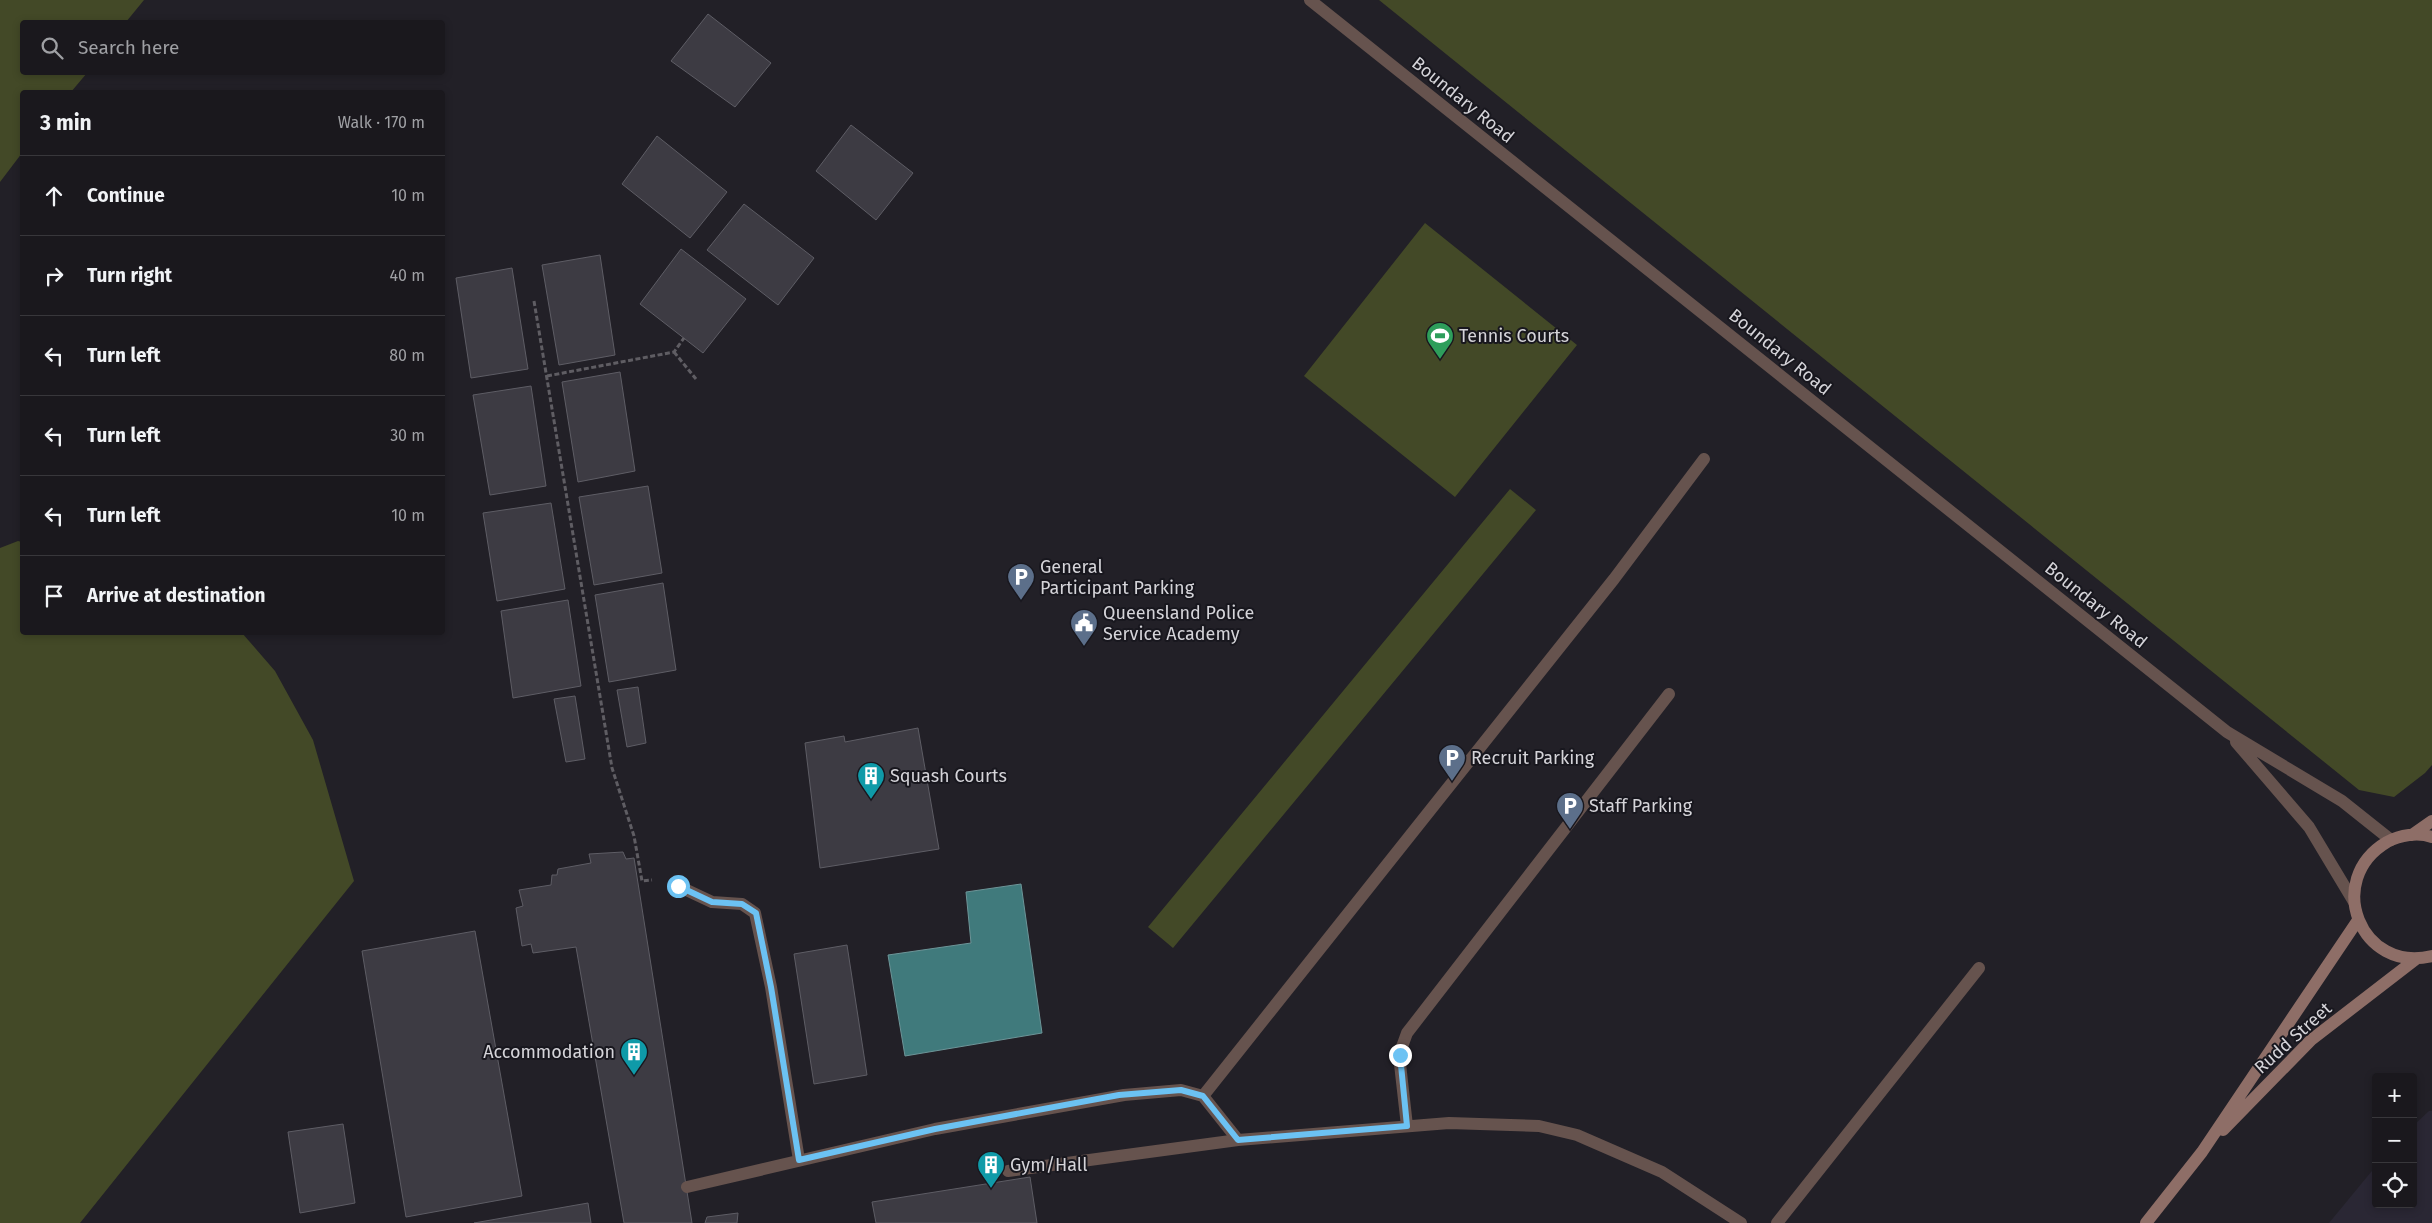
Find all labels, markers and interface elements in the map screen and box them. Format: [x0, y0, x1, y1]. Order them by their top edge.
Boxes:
search box [20, 20, 445, 75]
icon: search [38, 34, 66, 62]
text: Search here [78, 36, 179, 59]
street label: Boundary Road [1407, 52, 1519, 148]
text: 3 min [40, 110, 92, 136]
text: Walk · 170 m [338, 113, 425, 132]
icon: ahead [40, 182, 68, 210]
text: Continue [87, 184, 165, 207]
text: 10 m [391, 186, 425, 205]
icon: right [40, 262, 68, 290]
text: Turn right [87, 264, 172, 287]
text: 40 m [390, 266, 425, 285]
street label: Boundary Road [1724, 304, 1836, 400]
sports icon: Tennis Courts [1425, 321, 1455, 360]
place label: Tennis Courts [1459, 325, 1569, 347]
icon: left [40, 342, 68, 370]
text: Turn left [87, 344, 161, 367]
text: 80 m [389, 346, 425, 365]
icon: left [40, 422, 68, 450]
text: Turn left [87, 424, 161, 447]
text: 30 m [390, 426, 425, 445]
icon: left [40, 502, 68, 530]
text: Turn left [87, 504, 161, 527]
text: 10 m [391, 506, 425, 525]
place label: General Participant Parking [1040, 556, 1195, 599]
street label: Boundary Road [2040, 557, 2152, 653]
parking icon: General Participant Parking [1006, 562, 1036, 601]
icon: arrive [40, 582, 68, 610]
text: Arrive at destination [87, 584, 266, 607]
place label: Queensland Police Service Academy [1103, 602, 1254, 645]
public building icon: Queensland Police Service Academy [1069, 608, 1099, 647]
parking icon: Recruit Parking [1437, 743, 1467, 782]
place label: Recruit Parking [1471, 747, 1595, 769]
building icon: Squash Courts [856, 761, 886, 800]
place label: Squash Courts [890, 765, 1007, 787]
parking icon: Staff Parking [1555, 791, 1585, 830]
place label: Staff Parking [1589, 795, 1693, 817]
route start [667, 875, 690, 898]
street label: Rudd Street [2250, 997, 2337, 1078]
building icon: Accommodation [619, 1037, 649, 1076]
place label: Accommodation [483, 1041, 615, 1063]
route end [1389, 1044, 1412, 1067]
map controls [2372, 1073, 2417, 1208]
button: + [2372, 1073, 2417, 1118]
button: − [2372, 1118, 2417, 1163]
building icon: Gym/Hall [976, 1150, 1006, 1189]
place label: Gym/Hall [1010, 1154, 1087, 1176]
button: locate [2372, 1163, 2417, 1208]

